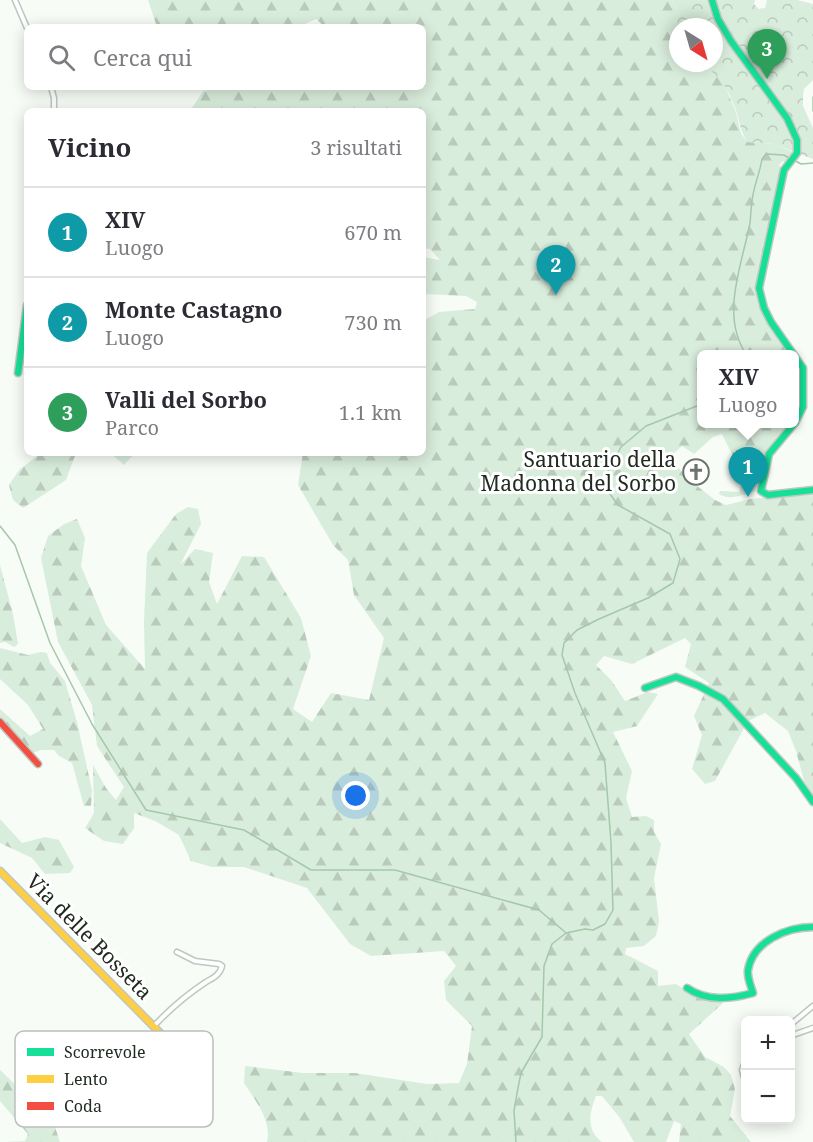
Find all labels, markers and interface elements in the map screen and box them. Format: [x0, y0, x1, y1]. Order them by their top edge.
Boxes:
north arrow [669, 18, 723, 72]
search box [24, 24, 426, 90]
pin: 3 [748, 29, 786, 79]
icon: search [45, 41, 78, 74]
text: Cerca qui [93, 42, 192, 72]
text: Vicino [48, 129, 131, 165]
text: 3 risultati [310, 134, 402, 161]
text: XIV [105, 204, 145, 234]
text: 1 [62, 219, 73, 246]
text: 670 m [344, 219, 402, 246]
text: Luogo [105, 234, 164, 261]
pin: 2 [536, 246, 576, 295]
text: Monte Castagno [105, 294, 282, 324]
text: 2 [62, 309, 73, 336]
text: 730 m [344, 309, 402, 336]
text: Luogo [105, 324, 164, 351]
popup [697, 350, 799, 428]
text: XIV [719, 361, 759, 391]
text: Valli del Sorbo [105, 384, 267, 414]
text: Luogo [719, 391, 778, 418]
text: 3 [62, 399, 73, 426]
text: 1.1 km [339, 399, 402, 426]
text: Parco [105, 414, 159, 441]
place label: Santuario della Madonna del Sorbo [481, 445, 676, 497]
pin: 1 [728, 448, 768, 497]
church icon: Santuario della Madonna del Sorbo [681, 457, 711, 487]
your location [341, 781, 370, 810]
street label: Via delle Bosseta [21, 867, 159, 1005]
map controls [741, 1016, 795, 1124]
button: + [741, 1016, 795, 1070]
legend [15, 1031, 213, 1127]
text: Scorrevole [64, 1041, 145, 1063]
text: Lento [64, 1068, 108, 1090]
button: − [741, 1070, 795, 1124]
text: Coda [64, 1095, 102, 1117]

